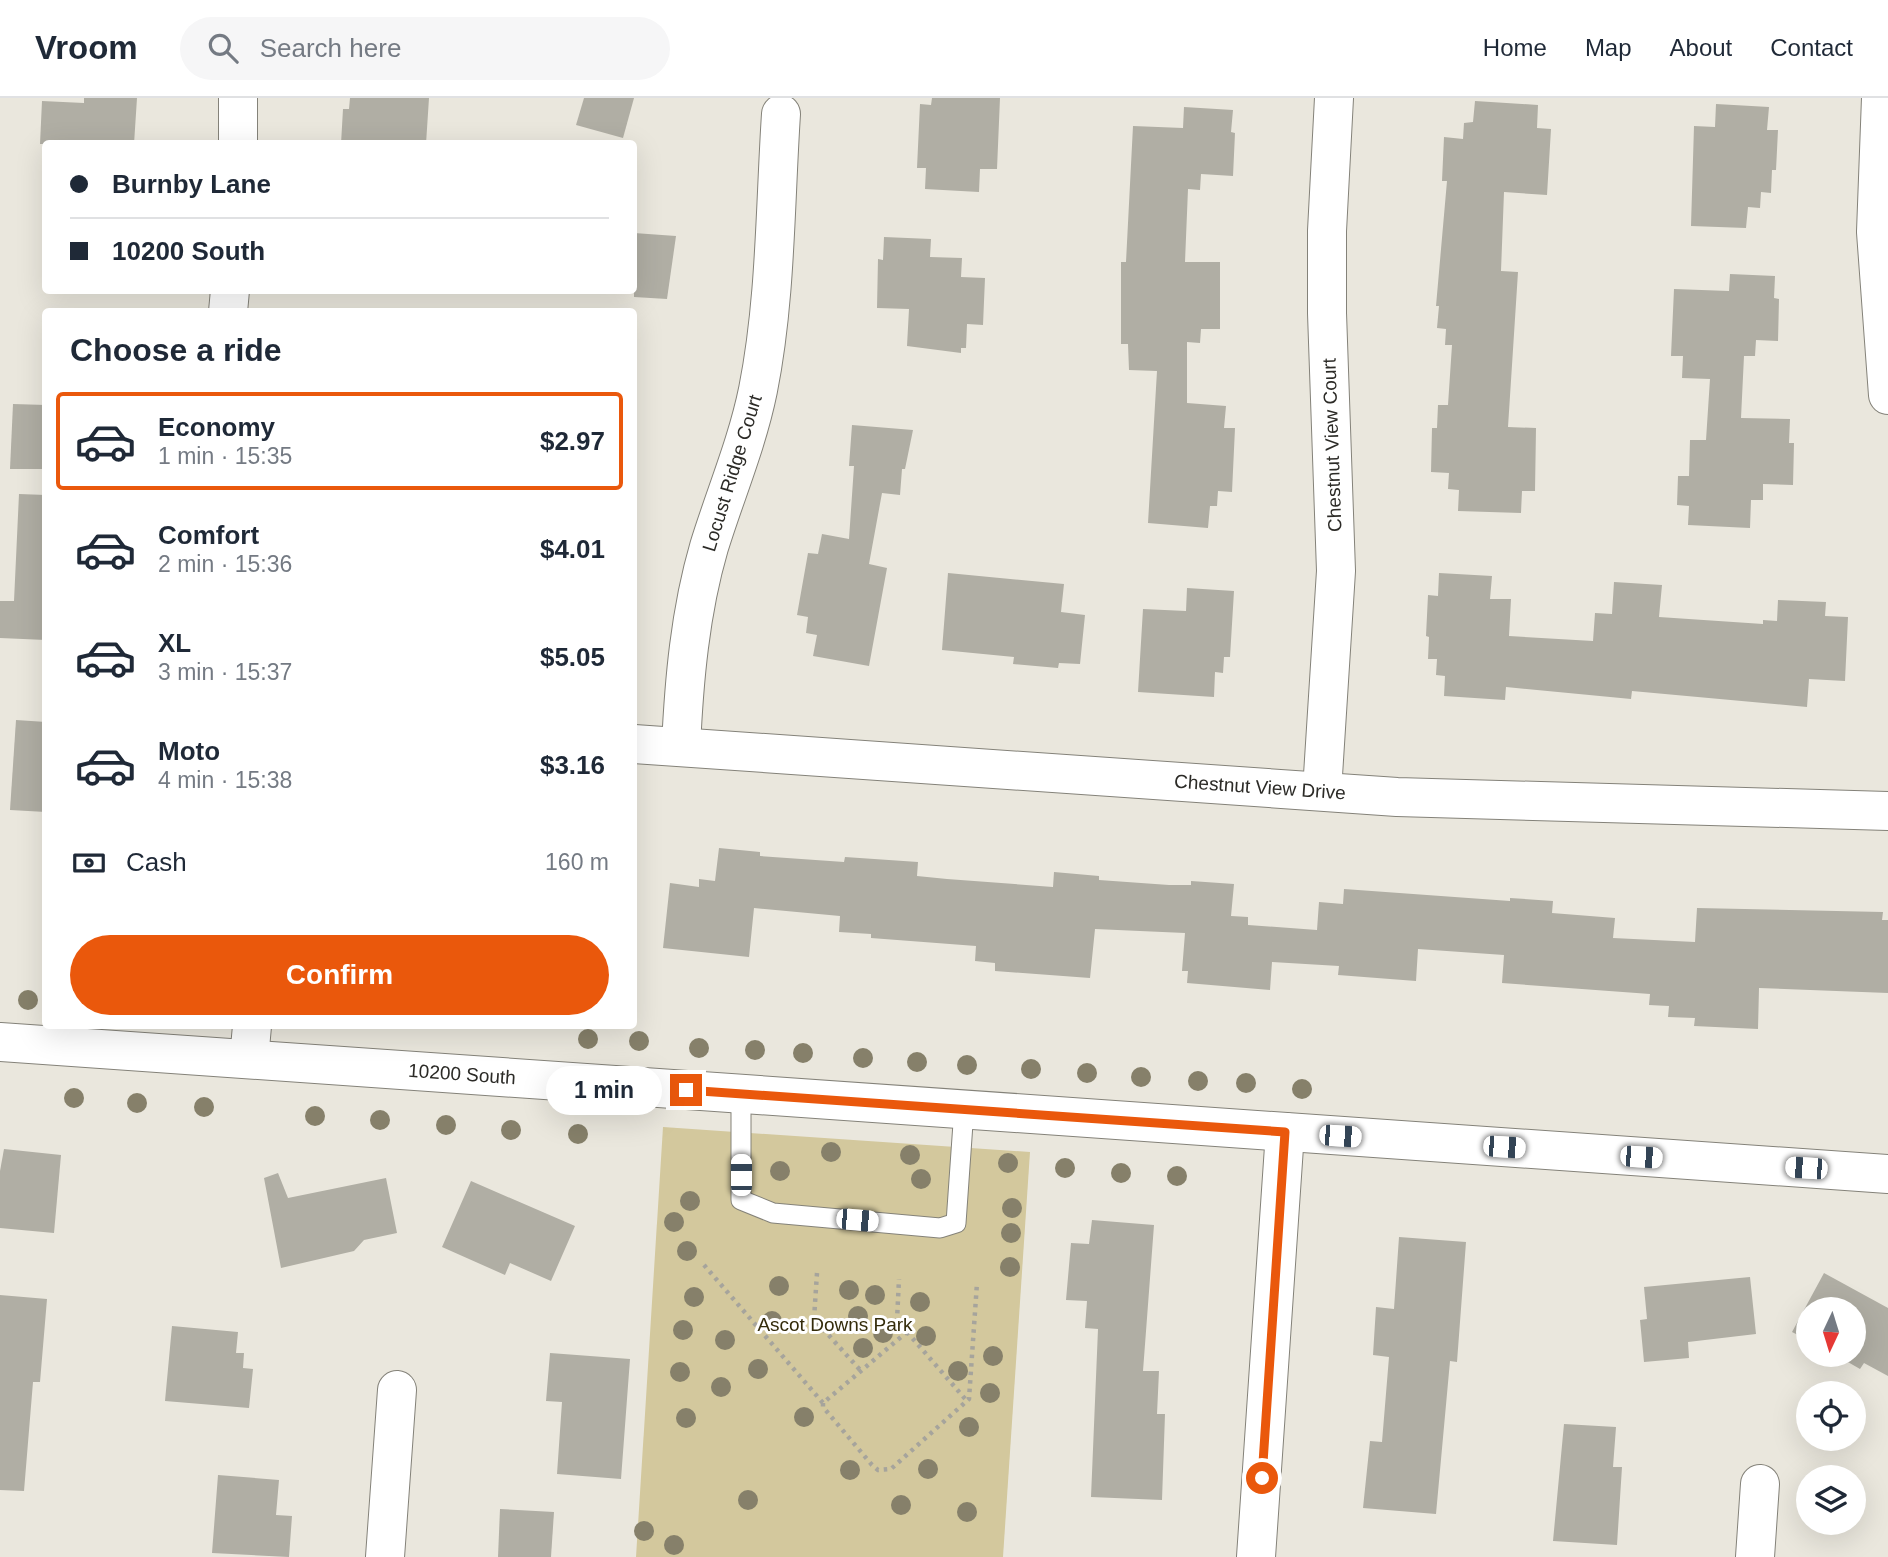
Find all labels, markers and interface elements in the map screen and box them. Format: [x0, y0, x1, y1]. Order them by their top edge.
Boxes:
search box [180, 17, 670, 80]
text: Vroom [35, 29, 138, 66]
icon: search [204, 29, 242, 67]
text: Search here [260, 33, 401, 63]
text: Home [1483, 34, 1547, 61]
text: Map [1585, 34, 1632, 61]
text: About [1670, 34, 1732, 61]
text: Contact [1770, 34, 1853, 61]
text: Burnby Lane [112, 169, 271, 199]
text: 10200 South [112, 236, 265, 266]
text: Choose a ride [70, 332, 282, 368]
street label: Chestnut View Court [1318, 357, 1346, 532]
street label: Locust Ridge Court [698, 391, 766, 554]
icon: car [74, 410, 137, 473]
text: Economy [158, 412, 275, 442]
text: $2.97 [540, 426, 605, 456]
text: 1 min · 15:35 [158, 443, 292, 469]
icon: car [74, 518, 137, 581]
text: Comfort [158, 520, 259, 550]
text: $4.01 [540, 534, 605, 564]
text: 2 min · 15:36 [158, 551, 292, 577]
icon: car [74, 626, 137, 689]
text: XL [158, 628, 191, 658]
text: $5.05 [540, 642, 605, 672]
text: 3 min · 15:37 [158, 659, 292, 685]
icon: car [74, 734, 137, 797]
text: Moto [158, 736, 220, 766]
text: $3.16 [540, 750, 605, 780]
text: 4 min · 15:38 [158, 767, 292, 793]
street label: Chestnut View Drive [1174, 771, 1346, 803]
icon: cash [70, 844, 108, 882]
text: Cash [126, 847, 187, 877]
text: 160 m [545, 849, 609, 875]
button: Confirm [70, 935, 609, 1015]
street label: 10200 South [408, 1060, 516, 1088]
callout: 1 min [546, 1066, 662, 1114]
route end [670, 1074, 702, 1106]
text: 1 min [574, 1077, 634, 1103]
car [1319, 1124, 1362, 1148]
car [1483, 1135, 1526, 1159]
car [1620, 1145, 1663, 1169]
car [731, 1154, 752, 1196]
car [1785, 1156, 1828, 1180]
car [836, 1208, 879, 1232]
north arrow [1796, 1297, 1866, 1367]
map controls [1796, 1297, 1866, 1535]
park label: Ascot Downs Park [757, 1314, 913, 1335]
button: locate [1796, 1381, 1866, 1451]
route start [1246, 1462, 1278, 1494]
button: layers [1796, 1465, 1866, 1535]

